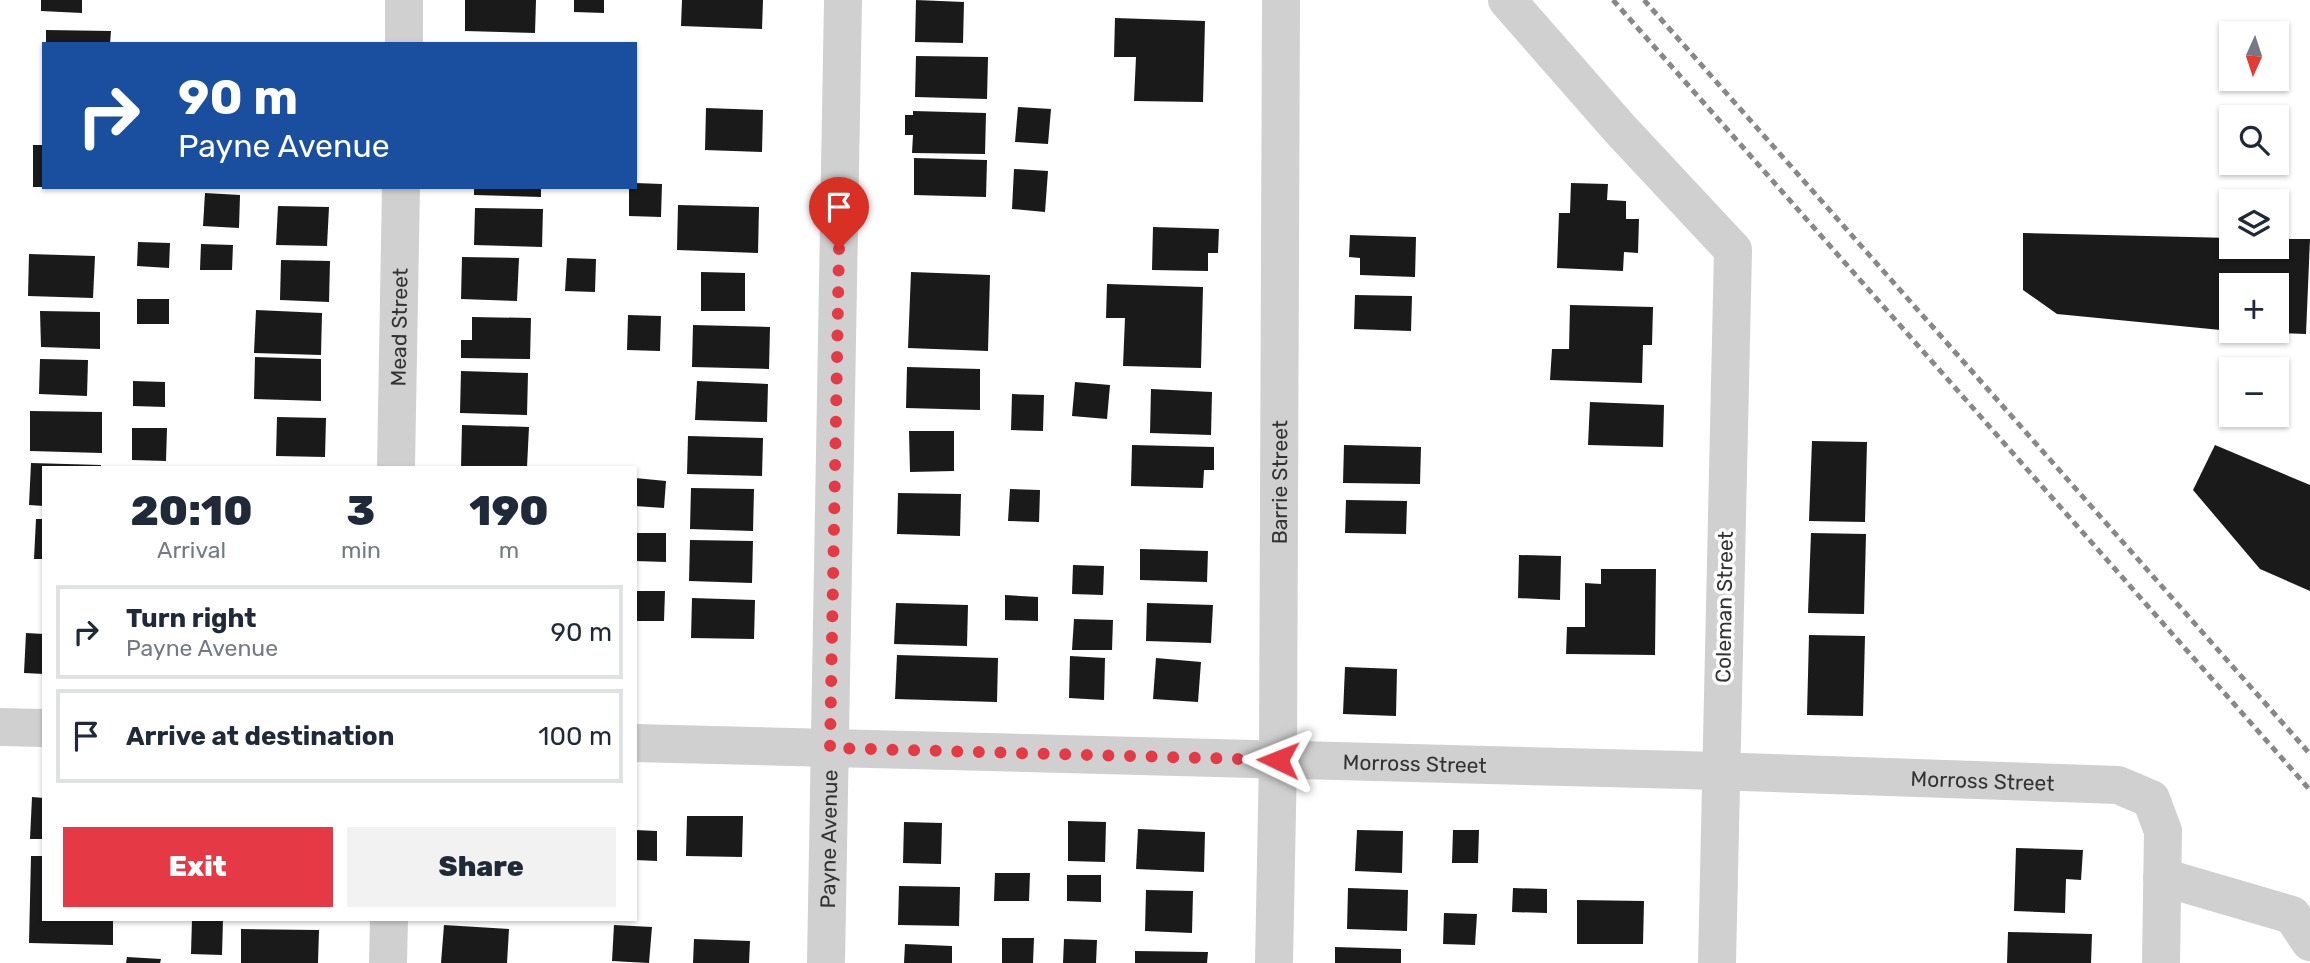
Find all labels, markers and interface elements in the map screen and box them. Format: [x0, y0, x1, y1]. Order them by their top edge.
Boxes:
north arrow [2219, 21, 2289, 91]
map controls [2219, 21, 2289, 427]
text: 90 m [178, 68, 298, 126]
icon: right [63, 70, 154, 161]
button: search [2219, 105, 2289, 175]
text: Payne Avenue [178, 127, 390, 165]
pin [809, 177, 869, 249]
icon: arrive [820, 188, 858, 226]
button: layers [2219, 189, 2289, 259]
street label: Mead Street [385, 268, 412, 386]
button: + [2219, 273, 2289, 343]
button: − [2219, 357, 2289, 427]
street label: Barrie Street [1266, 420, 1292, 544]
text: 20:10 [130, 486, 253, 536]
text: 3 [347, 486, 375, 536]
text: 190 [469, 486, 549, 536]
street label: Coleman Street [1710, 531, 1738, 683]
text: Arrival [157, 536, 226, 564]
text: min [341, 536, 381, 564]
text: m [499, 536, 519, 564]
text: Turn right [126, 603, 256, 634]
icon: right [67, 613, 105, 651]
text: 90 m [551, 617, 612, 648]
text: Payne Avenue [126, 634, 278, 662]
icon: arrive [67, 717, 105, 755]
text: Arrive at destination [126, 721, 394, 752]
text: 100 m [538, 721, 612, 752]
position arrow [1241, 723, 1315, 797]
street label: Morross Street [1342, 749, 1487, 777]
street label: Morross Street [1910, 765, 2055, 795]
street label: Payne Avenue [814, 769, 842, 909]
button: Exit [63, 827, 333, 907]
button: Share [347, 827, 616, 907]

